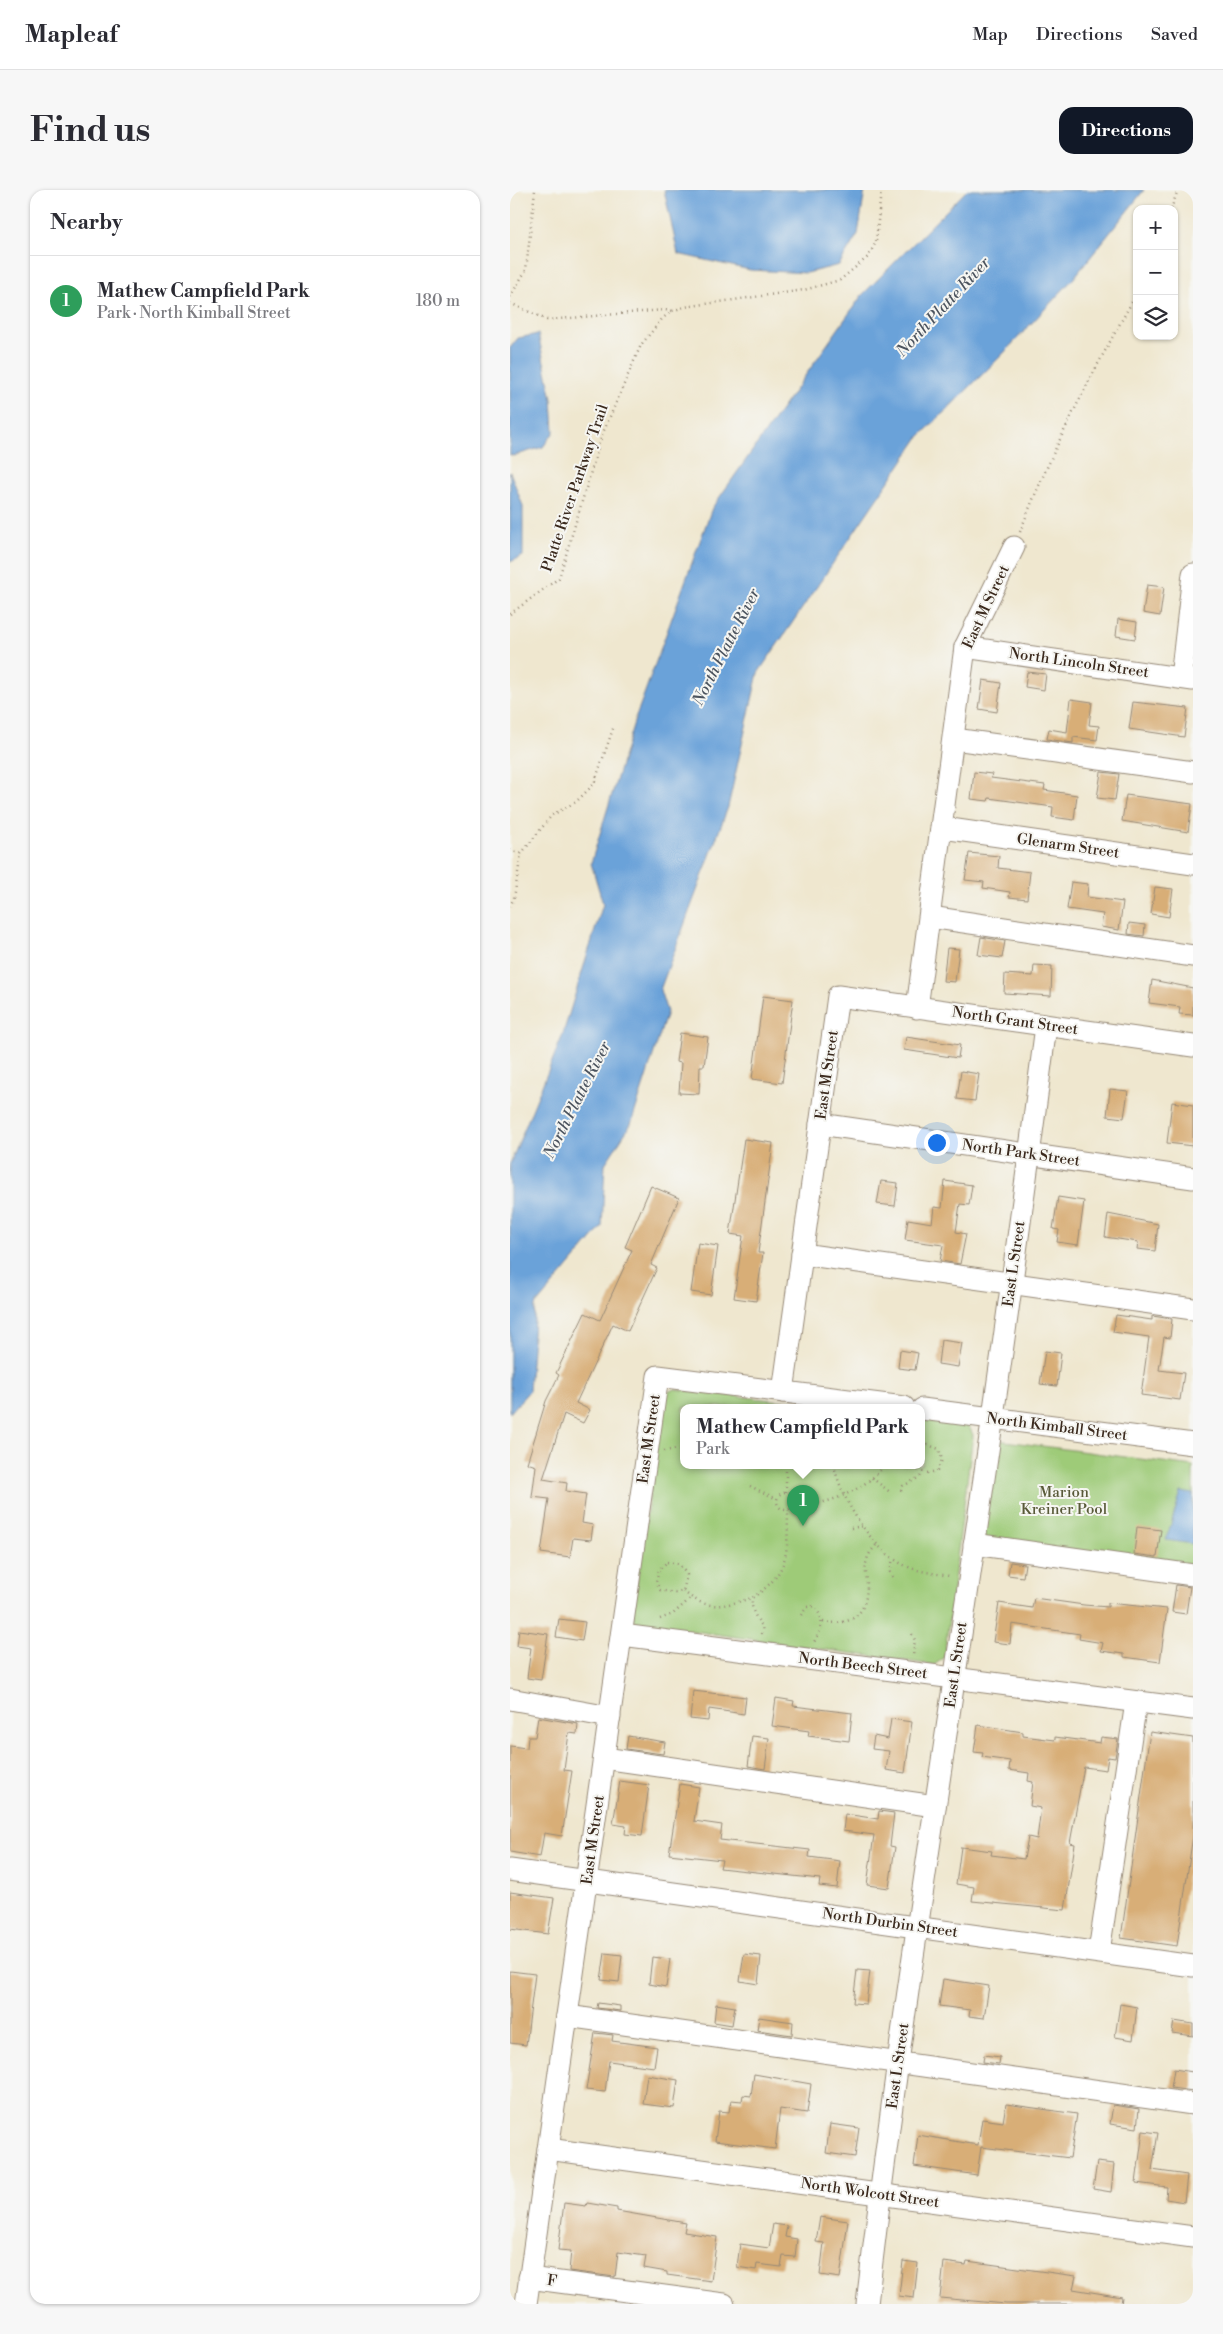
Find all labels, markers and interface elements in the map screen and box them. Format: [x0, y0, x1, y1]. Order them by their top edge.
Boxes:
text: Mapleaf [25, 20, 118, 50]
text: Map [972, 23, 1008, 46]
text: Directions [1036, 23, 1123, 46]
text: Saved [1151, 23, 1198, 46]
button: Directions [1059, 107, 1193, 154]
text: Find us [30, 109, 150, 152]
map controls [1133, 205, 1178, 340]
button: + [1133, 205, 1178, 250]
text: Nearby [50, 210, 123, 236]
button: − [1133, 250, 1178, 295]
water label: North Platte River [891, 252, 995, 362]
text: Mathew Campfield Park [97, 279, 310, 303]
text: 1 [62, 291, 70, 311]
text: 180 m [416, 291, 460, 311]
button: layers [1133, 295, 1178, 340]
text: Park · North Kimball Street [97, 303, 291, 323]
street label: Platte River Parkway Trail [537, 401, 613, 574]
street label: East M Street [958, 562, 1014, 652]
water label: North Platte River [687, 584, 765, 710]
street label: North Lincoln Street [1008, 644, 1151, 682]
street label: Glenarm Street [1016, 829, 1121, 863]
street label: North Grant Street [951, 1003, 1080, 1039]
street label: East M Street [811, 1028, 843, 1121]
water label: North Platte River [538, 1037, 616, 1163]
your location [924, 1130, 950, 1156]
street label: North Park Street [961, 1135, 1082, 1171]
street label: East L Street [999, 1219, 1030, 1308]
street label: East M Street [633, 1392, 665, 1485]
popup [680, 1404, 925, 1469]
street label: North Kimball Street [986, 1409, 1129, 1445]
text: Mathew Campfield Park [696, 1415, 909, 1439]
text: Park [696, 1439, 729, 1459]
park label: Marion Kreiner Pool [1021, 1483, 1108, 1519]
pin: 1 [787, 1485, 819, 1526]
street label: East L Street [941, 1620, 972, 1709]
street label: North Beech Street [797, 1649, 929, 1683]
street label: East M Street [577, 1793, 609, 1886]
street label: North Durbin Street [821, 1904, 960, 1942]
street label: East L Street [883, 2021, 914, 2110]
street label: North Wolcott Street [800, 2174, 941, 2212]
street label: F [546, 2271, 558, 2291]

